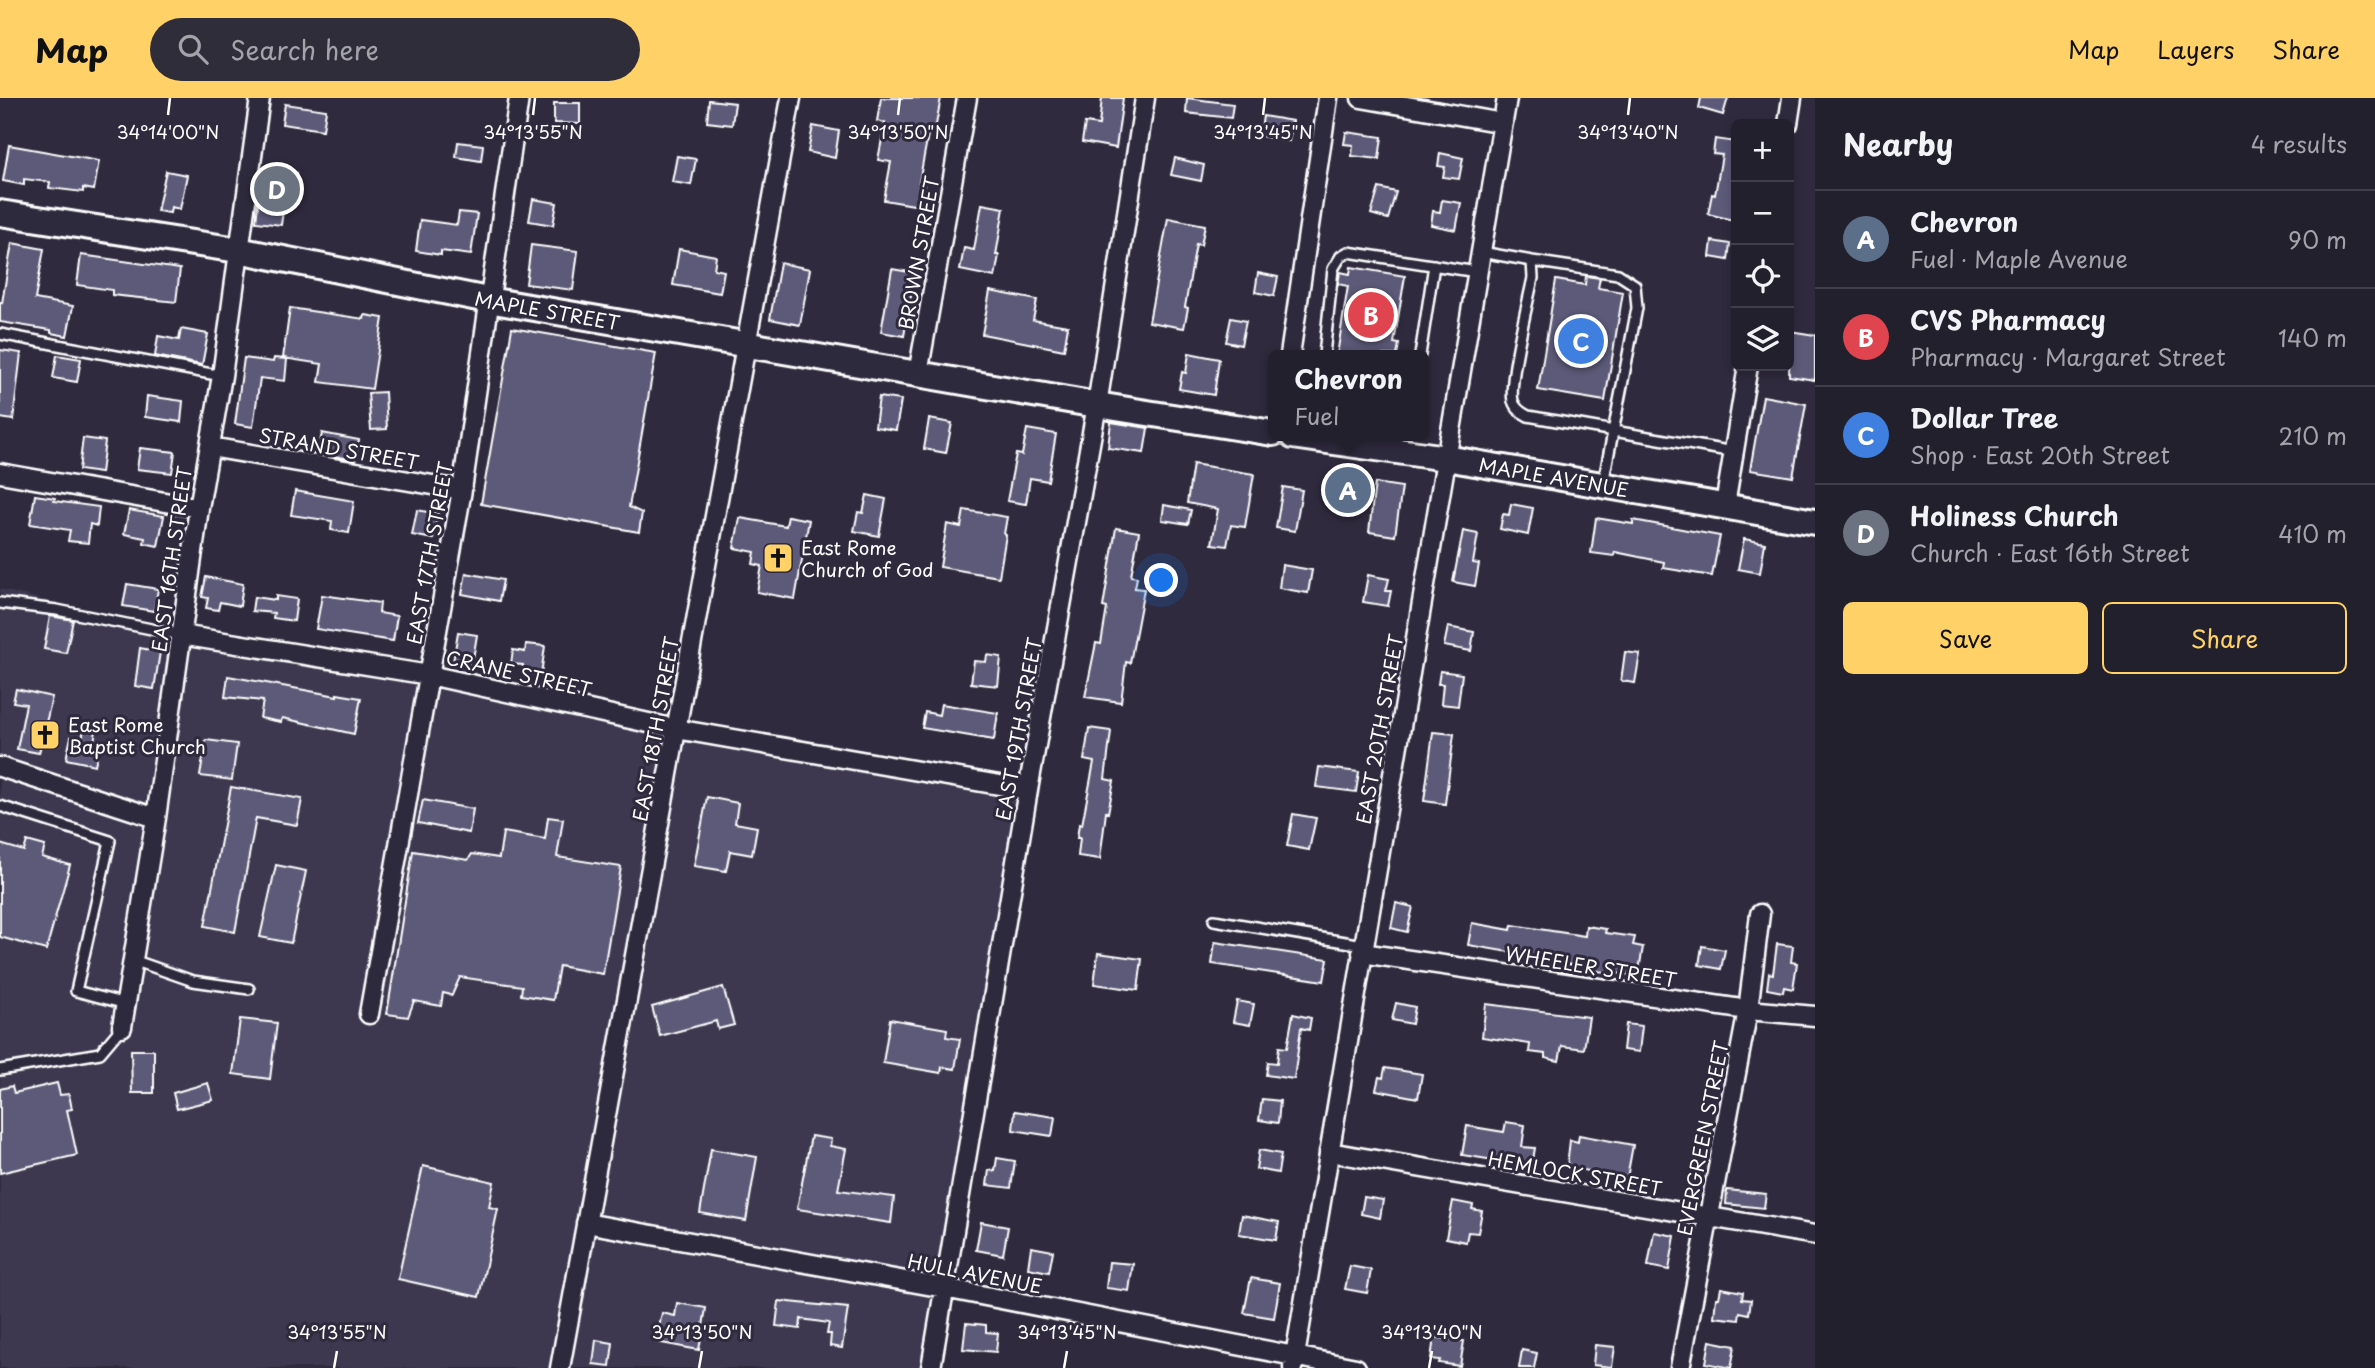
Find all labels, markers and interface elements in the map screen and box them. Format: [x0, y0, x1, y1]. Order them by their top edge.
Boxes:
search box [150, 18, 640, 81]
text: Map [35, 24, 108, 74]
icon: search [174, 30, 212, 68]
text: Search here [230, 30, 379, 69]
text: Map [2068, 31, 2119, 67]
text: Layers [2157, 31, 2234, 67]
text: Share [2272, 31, 2340, 67]
text: 34°14'00"N [117, 118, 219, 145]
text: 34°13'55"N [483, 118, 583, 145]
text: 34°13'50"N [848, 118, 949, 145]
text: 34°13'45"N [1213, 118, 1313, 145]
text: 34°13'40"N [1577, 118, 1679, 145]
map controls [1731, 119, 1794, 371]
button: + [1731, 119, 1794, 182]
text: Nearby [1843, 121, 1953, 166]
text: 4 results [2251, 126, 2347, 161]
pin: D [254, 163, 300, 215]
street label: BROWN STREET [891, 174, 945, 332]
button: − [1731, 182, 1794, 245]
text: Chevron [1910, 202, 2018, 241]
text: A [1857, 222, 1875, 257]
text: 90 m [2288, 222, 2347, 257]
text: Fuel · Maple Avenue [1910, 241, 2128, 276]
button: locate [1731, 245, 1794, 308]
street label: MAPLE STREET [472, 284, 622, 336]
pin: B [1348, 289, 1394, 341]
text: CVS Pharmacy [1910, 300, 2106, 339]
button: layers [1731, 308, 1794, 371]
pin: C [1558, 315, 1604, 367]
text: B [1858, 320, 1874, 355]
text: 140 m [2278, 320, 2347, 355]
text: Pharmacy · Margaret Street [1910, 339, 2226, 374]
popup [1268, 350, 1429, 441]
text: Chevron [1294, 359, 1403, 398]
text: Fuel [1294, 398, 1339, 433]
text: Dollar Tree [1910, 398, 2058, 437]
text: C [1857, 418, 1875, 453]
text: 210 m [2279, 418, 2347, 453]
street label: STRAND STREET [257, 420, 421, 476]
text: Shop · East 20th Street [1910, 437, 2170, 472]
street label: MAPLE AVENUE [1477, 450, 1631, 503]
street label: EAST 17TH STREET [399, 459, 459, 647]
street label: EAST 16TH STREET [144, 464, 198, 654]
pin: A [1325, 464, 1371, 516]
text: Holiness Church [1910, 496, 2119, 535]
text: D [1857, 516, 1875, 551]
text: 410 m [2278, 516, 2347, 551]
place label: East Rome Church of God [801, 533, 934, 583]
text: Church · East 16th Street [1910, 535, 2190, 570]
church icon: East Rome Church of God [761, 541, 795, 575]
your location [1144, 563, 1178, 597]
button: Save [1843, 602, 2088, 674]
button: Share [2102, 602, 2347, 674]
street label: EAST 20TH STREET [1348, 632, 1410, 826]
street label: EAST 18TH STREET [625, 634, 685, 824]
street label: EAST 19TH STREET [988, 635, 1048, 823]
street label: CRANE STREET [443, 643, 595, 703]
place label: East Rome Baptist Church [68, 710, 206, 760]
church icon: East Rome Baptist Church [28, 718, 62, 752]
street label: WHEELER STREET [1503, 939, 1679, 993]
street label: EVERGREEN STREET [1669, 1038, 1735, 1238]
street label: HEMLOCK STREET [1486, 1144, 1664, 1202]
street label: HULL AVENUE [905, 1246, 1045, 1300]
text: 34°13'55"N [287, 1318, 387, 1345]
text: 34°13'50"N [652, 1318, 753, 1345]
text: 34°13'45"N [1017, 1318, 1117, 1345]
text: 34°13'40"N [1381, 1318, 1483, 1345]

